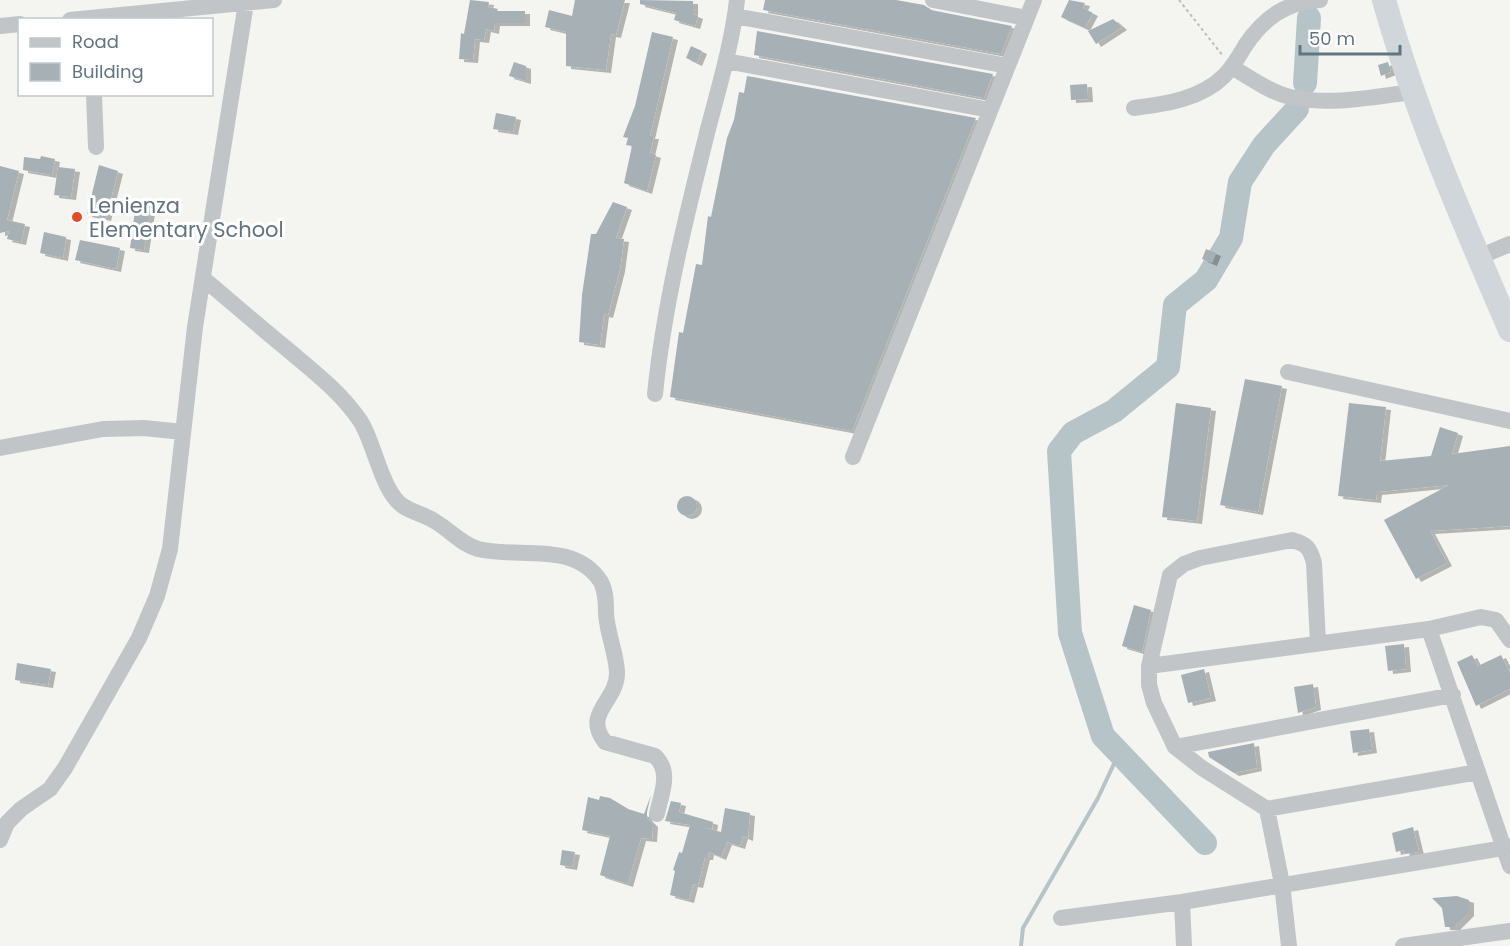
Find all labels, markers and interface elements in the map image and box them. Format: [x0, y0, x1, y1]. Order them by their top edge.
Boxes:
legend [18, 18, 213, 96]
scale bar [1300, 18, 1400, 56]
text: 50 m [1309, 26, 1355, 51]
text: Road [72, 29, 119, 54]
text: Building [72, 59, 144, 84]
place label: Lenienza Elementary School [89, 191, 284, 244]
marker: Lenienza Elementary School [70, 210, 84, 224]

